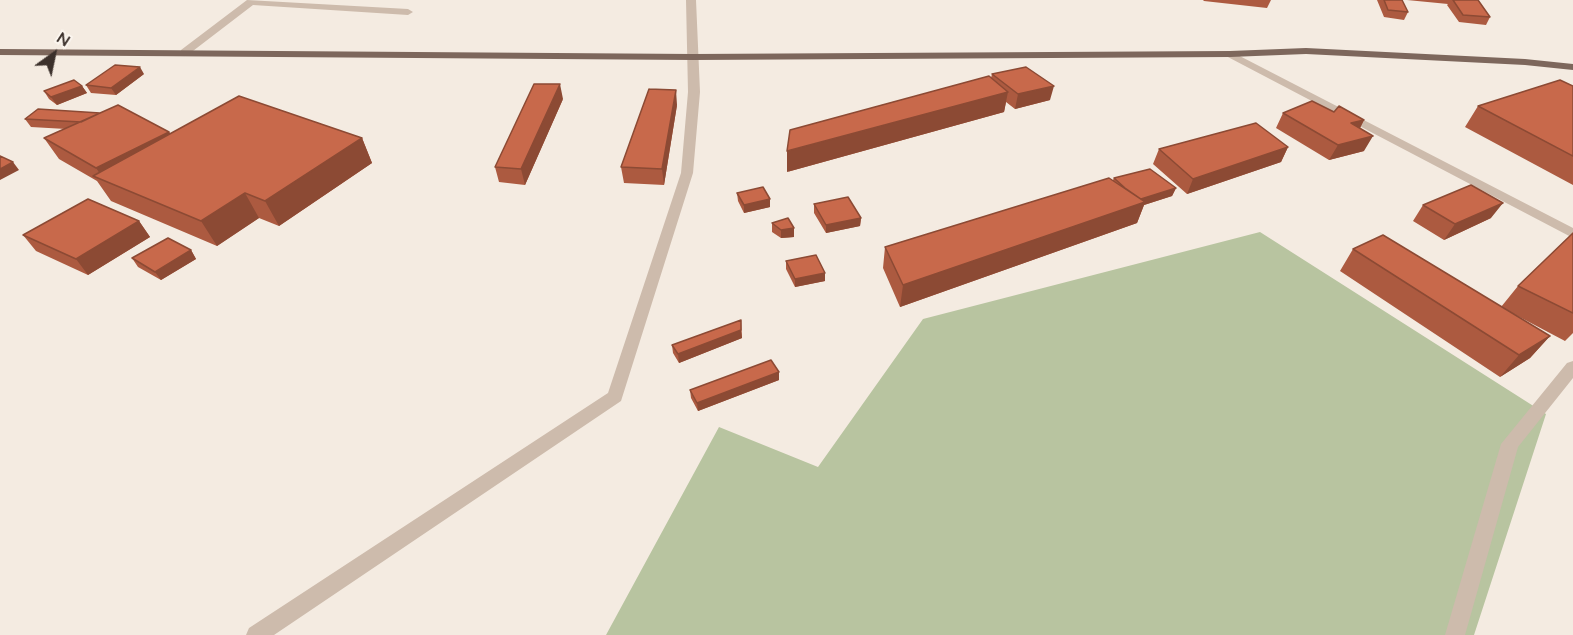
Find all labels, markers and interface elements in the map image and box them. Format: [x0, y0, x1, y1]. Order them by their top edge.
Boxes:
north arrow [24, 24, 84, 84]
text: N [54, 27, 74, 50]

